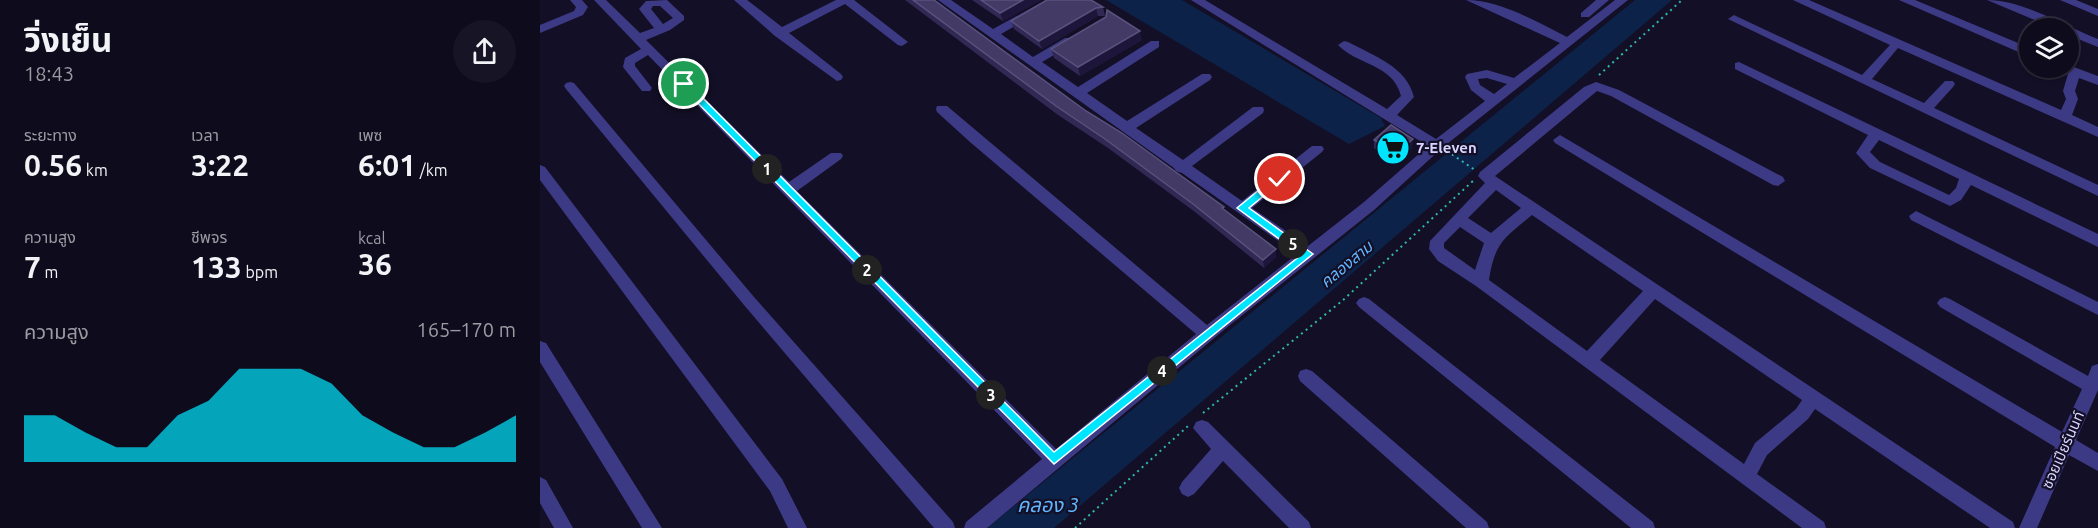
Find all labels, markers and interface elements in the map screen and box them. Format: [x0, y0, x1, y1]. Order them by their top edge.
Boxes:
map controls [2019, 18, 2079, 78]
button: layers [2019, 18, 2079, 78]
button: share [453, 20, 516, 83]
text: วิ่งเย็น [24, 21, 112, 58]
pin [658, 58, 709, 109]
text: 18:43 [24, 62, 74, 85]
icon: arrive [667, 67, 700, 100]
text: ระยะทาง [24, 126, 77, 144]
text: เวลา [191, 126, 219, 144]
text: เพซ [358, 126, 382, 144]
supermarket icon: 7-Eleven [1375, 130, 1411, 166]
place label: 7-Eleven [1416, 139, 1477, 156]
text: 0.56 [24, 148, 82, 182]
text: 3:22 [191, 148, 249, 182]
text: 6:01 [358, 148, 416, 182]
pin [1254, 153, 1305, 204]
pin: 1 [752, 154, 782, 184]
text: 1 [762, 160, 772, 178]
text: km [82, 161, 108, 179]
text: /km [416, 161, 448, 179]
icon: check [1263, 162, 1296, 195]
text: ความสูง [24, 228, 76, 246]
text: ชีพจร [191, 228, 227, 246]
text: kcal [358, 229, 386, 247]
pin: 5 [1278, 229, 1308, 259]
text: 5 [1288, 235, 1298, 253]
water label: คลองสาม [1316, 236, 1377, 291]
text: 36 [358, 247, 392, 281]
text: 7 [24, 250, 41, 284]
text: 133 [191, 250, 242, 284]
pin: 2 [852, 255, 882, 285]
text: 2 [862, 261, 872, 279]
text: m [41, 263, 58, 281]
text: bpm [242, 263, 278, 281]
text: 165–170 m [417, 318, 516, 341]
text: ความสูง [24, 320, 89, 343]
pin: 4 [1147, 356, 1177, 386]
text: 4 [1157, 362, 1167, 380]
pin: 3 [976, 380, 1006, 410]
text: 3 [986, 386, 996, 404]
street label: ซอยเปียร์นนท์ [2038, 408, 2087, 491]
water label: คลอง 3 [1017, 493, 1079, 516]

